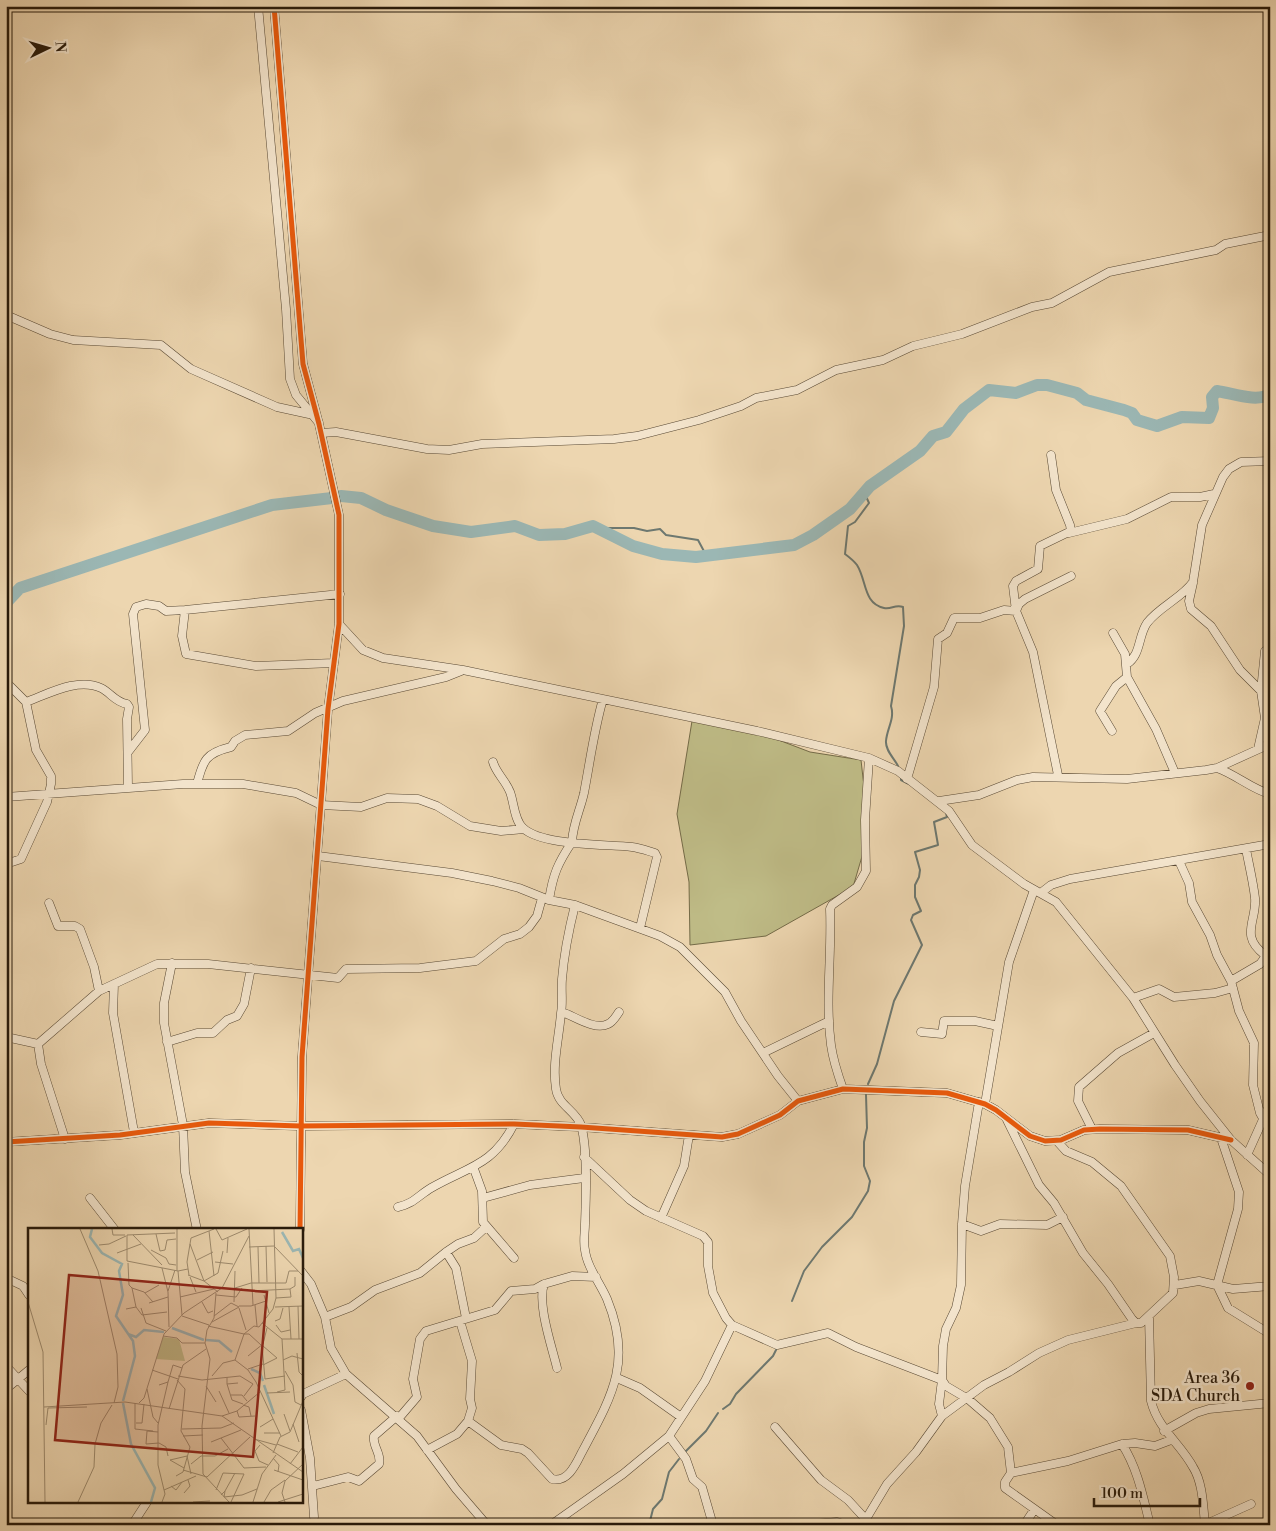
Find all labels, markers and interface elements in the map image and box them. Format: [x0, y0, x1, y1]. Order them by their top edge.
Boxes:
north arrow [22, 22, 72, 72]
text: N [51, 41, 69, 53]
inset map [28, 1228, 302, 1504]
place label: Area 36 SDA Church [1151, 1368, 1240, 1406]
marker: Area 36 SDA Church [1244, 1380, 1256, 1392]
scale bar [1094, 1476, 1200, 1508]
text: 100 m [1101, 1484, 1143, 1503]

